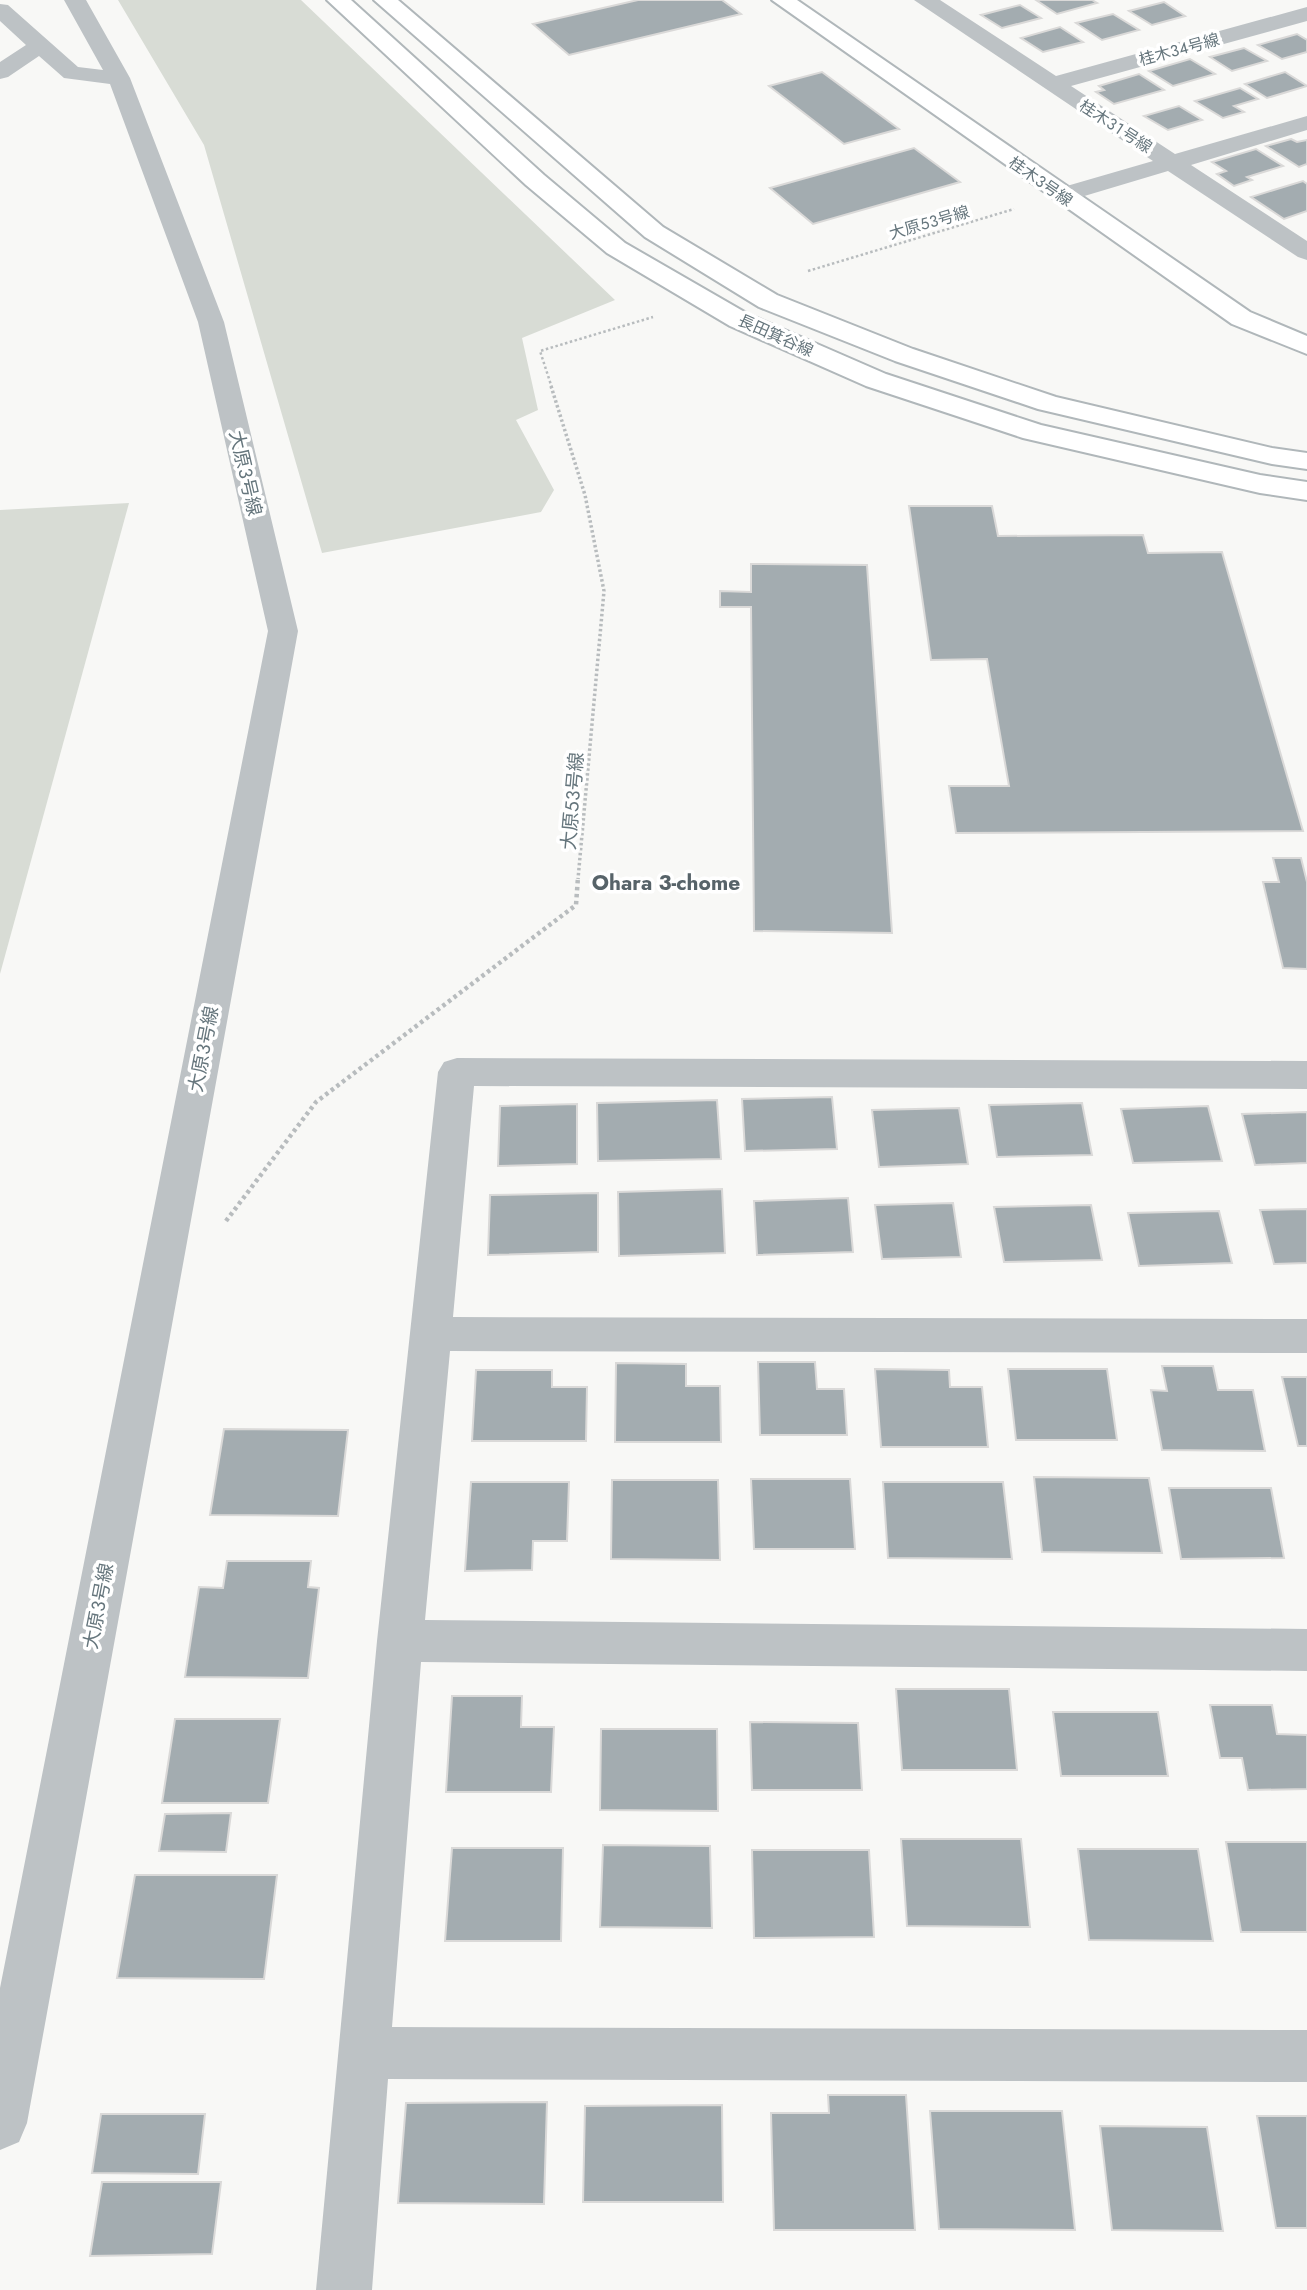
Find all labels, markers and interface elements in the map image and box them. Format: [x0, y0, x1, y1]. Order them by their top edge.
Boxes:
street label: 桂木３４号線 [1136, 28, 1222, 71]
street label: 桂木３１号線 [1075, 94, 1157, 159]
street label: 桂木３号線 [1004, 151, 1077, 212]
street label: 大原５３号線 [886, 200, 972, 245]
street label: 長田箕谷線 [735, 309, 817, 362]
street label: 大原３号線 [223, 428, 268, 519]
street label: 大原５３号線 [555, 751, 590, 851]
district label: Ohara 3-chome [592, 868, 740, 898]
street label: 大原３号線 [182, 1004, 225, 1094]
street label: 大原３号線 [77, 1561, 120, 1651]

